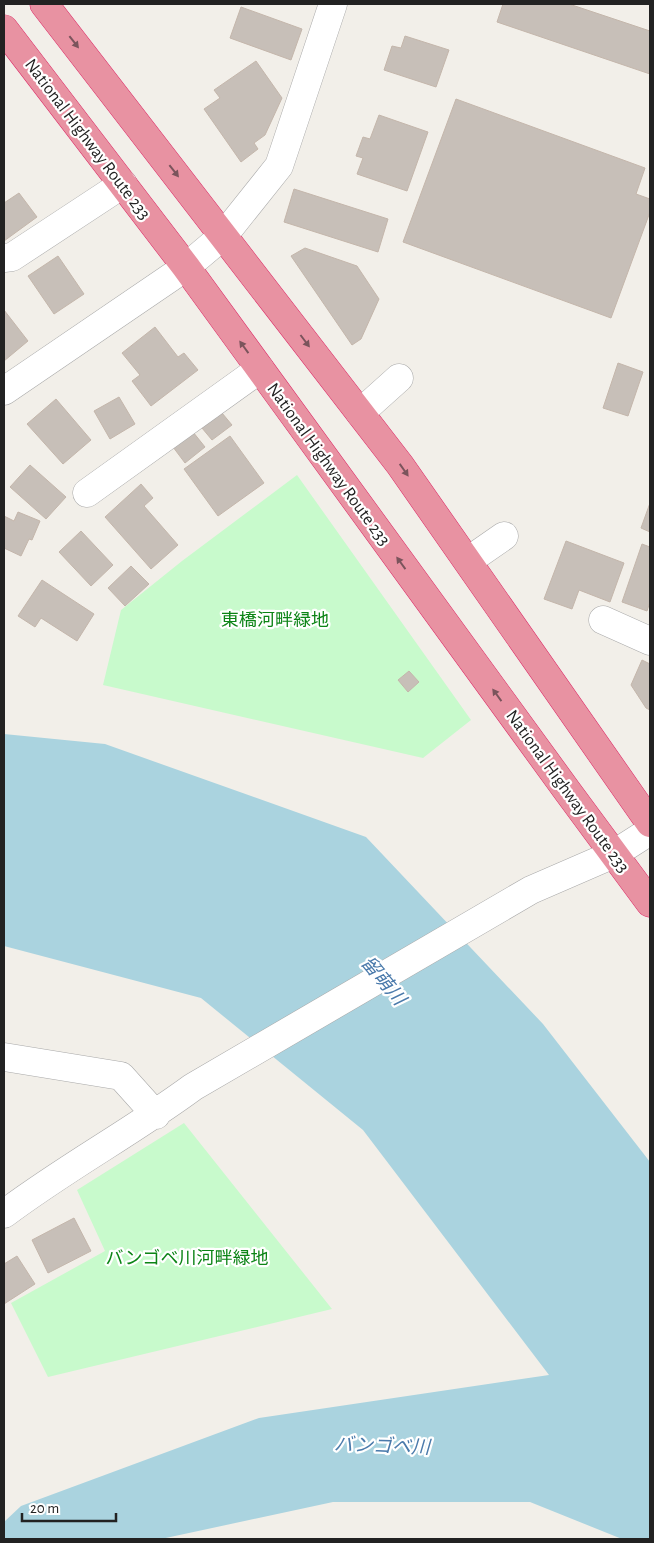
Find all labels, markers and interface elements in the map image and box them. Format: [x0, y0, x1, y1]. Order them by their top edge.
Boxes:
one-way arrow [69, 35, 80, 48]
street label: National Highway Route 233 [21, 56, 153, 223]
one-way arrow [169, 164, 179, 177]
one-way arrow [300, 334, 310, 348]
one-way arrow [239, 340, 249, 354]
street label: National Highway Route 233 [263, 380, 393, 549]
one-way arrow [399, 463, 409, 477]
one-way arrow [396, 556, 406, 570]
park label: 東橋河畔緑地 [221, 611, 329, 630]
one-way arrow [492, 688, 502, 701]
street label: National Highway Route 233 [502, 707, 632, 876]
water label: 留萌川 [357, 952, 410, 1010]
park label: バンゴベ川河畔緑地 [106, 1248, 268, 1268]
water label: バンゴベ川 [334, 1433, 432, 1458]
scale bar [22, 1490, 116, 1522]
text: 20 m [30, 1501, 59, 1516]

